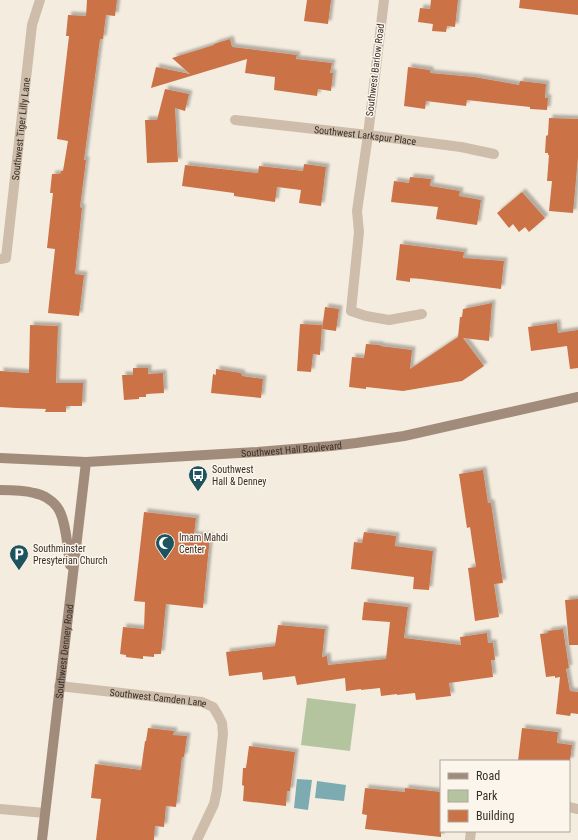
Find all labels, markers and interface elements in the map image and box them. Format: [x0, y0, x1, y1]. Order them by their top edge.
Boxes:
street label: Southwest Barlow Road [364, 23, 386, 117]
street label: Southwest Tiger Lilly Lane [9, 77, 32, 181]
street label: Southwest Larkspur Place [314, 123, 417, 147]
street label: Southwest Hall Boulevard [241, 439, 342, 458]
bus stop icon: Southwest Hall & Denney [187, 464, 209, 492]
place label: Southwest Hall & Denney [212, 464, 266, 487]
mosque icon: Imam Mahdi Center [154, 532, 176, 560]
place label: Imam Mahdi Center [179, 532, 228, 555]
parking icon: Southminster Presyterian Church [8, 543, 30, 571]
place label: Southminster Presyterian Church [33, 543, 108, 566]
street label: Southwest Denney Road [53, 603, 75, 699]
street label: Southwest Camden Lane [109, 686, 209, 709]
legend [440, 760, 570, 832]
text: Road [476, 769, 500, 783]
text: Park [476, 789, 498, 803]
text: Building [476, 809, 514, 823]

